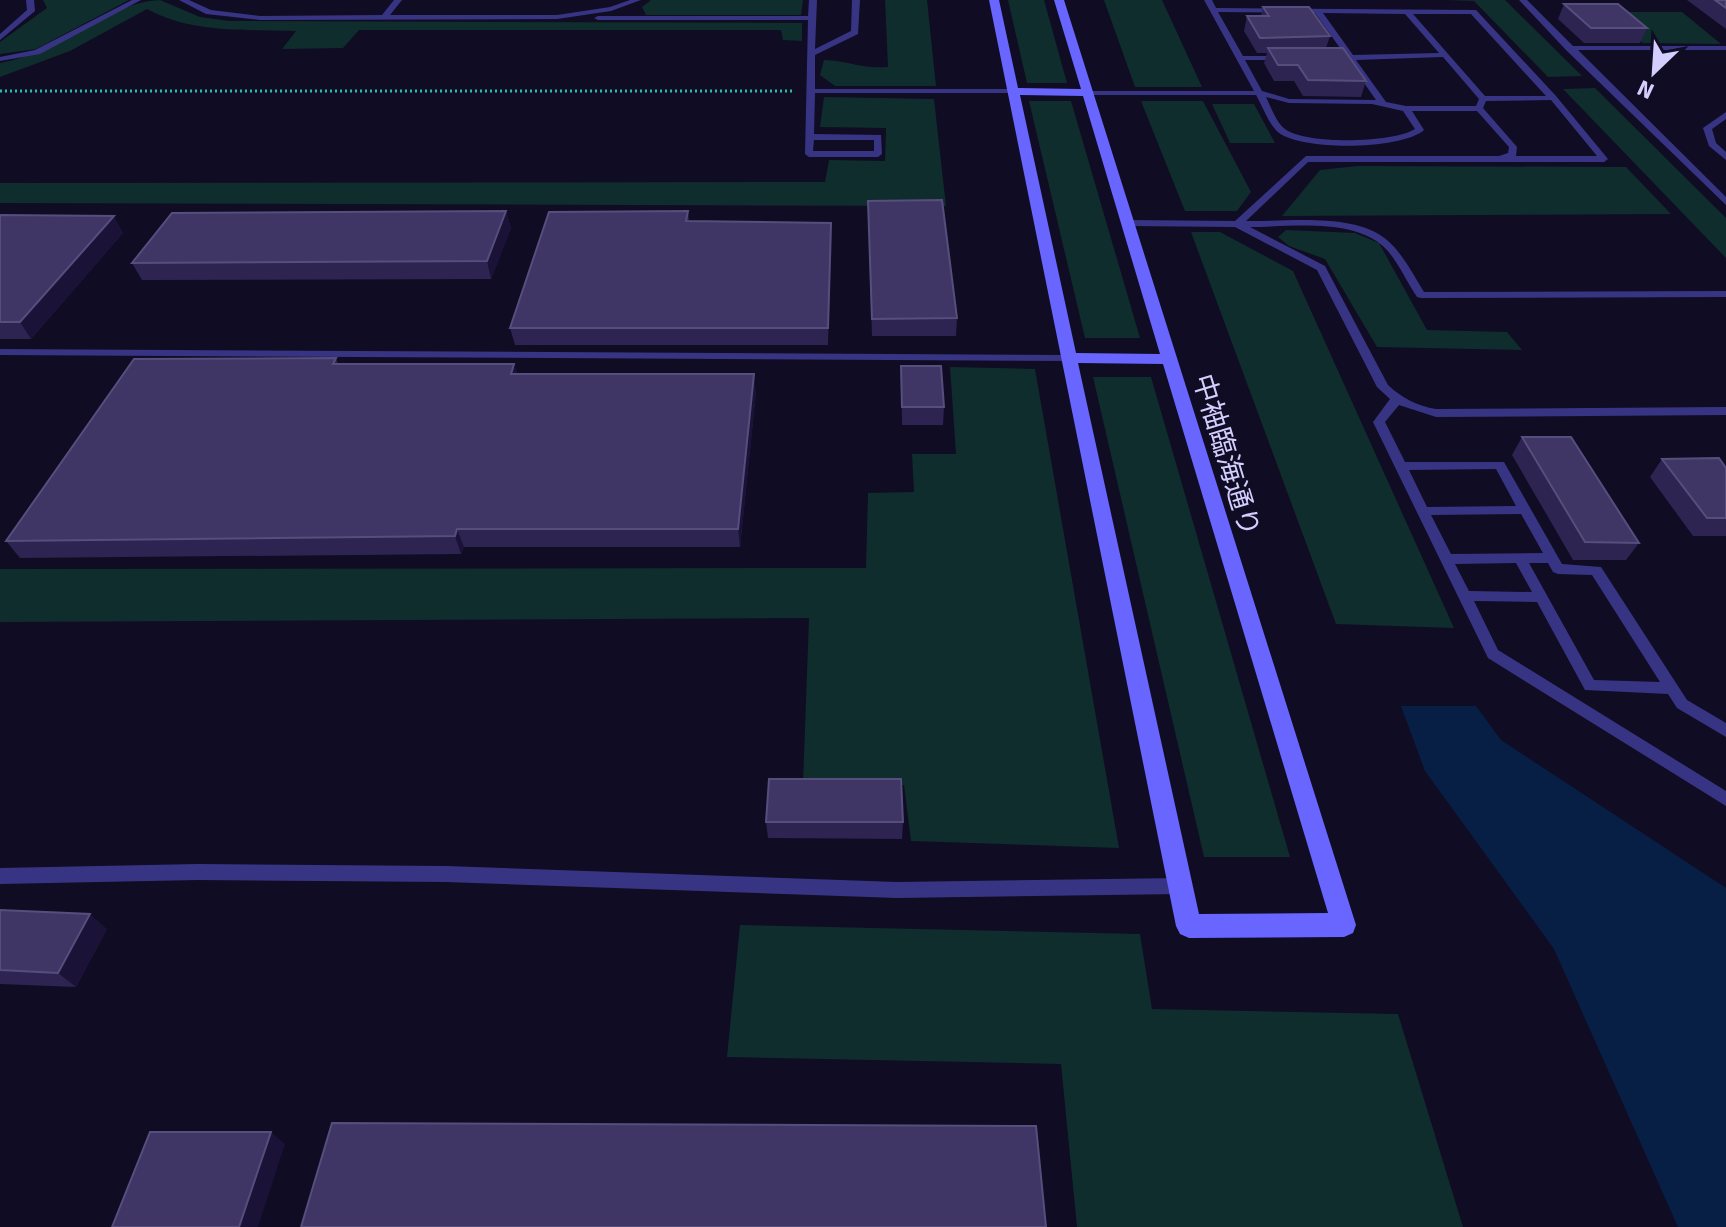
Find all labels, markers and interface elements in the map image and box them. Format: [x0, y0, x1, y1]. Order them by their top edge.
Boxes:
north arrow [1614, 32, 1694, 112]
text: N [1633, 74, 1658, 105]
street label: 中袖臨海通り [1185, 370, 1267, 541]

